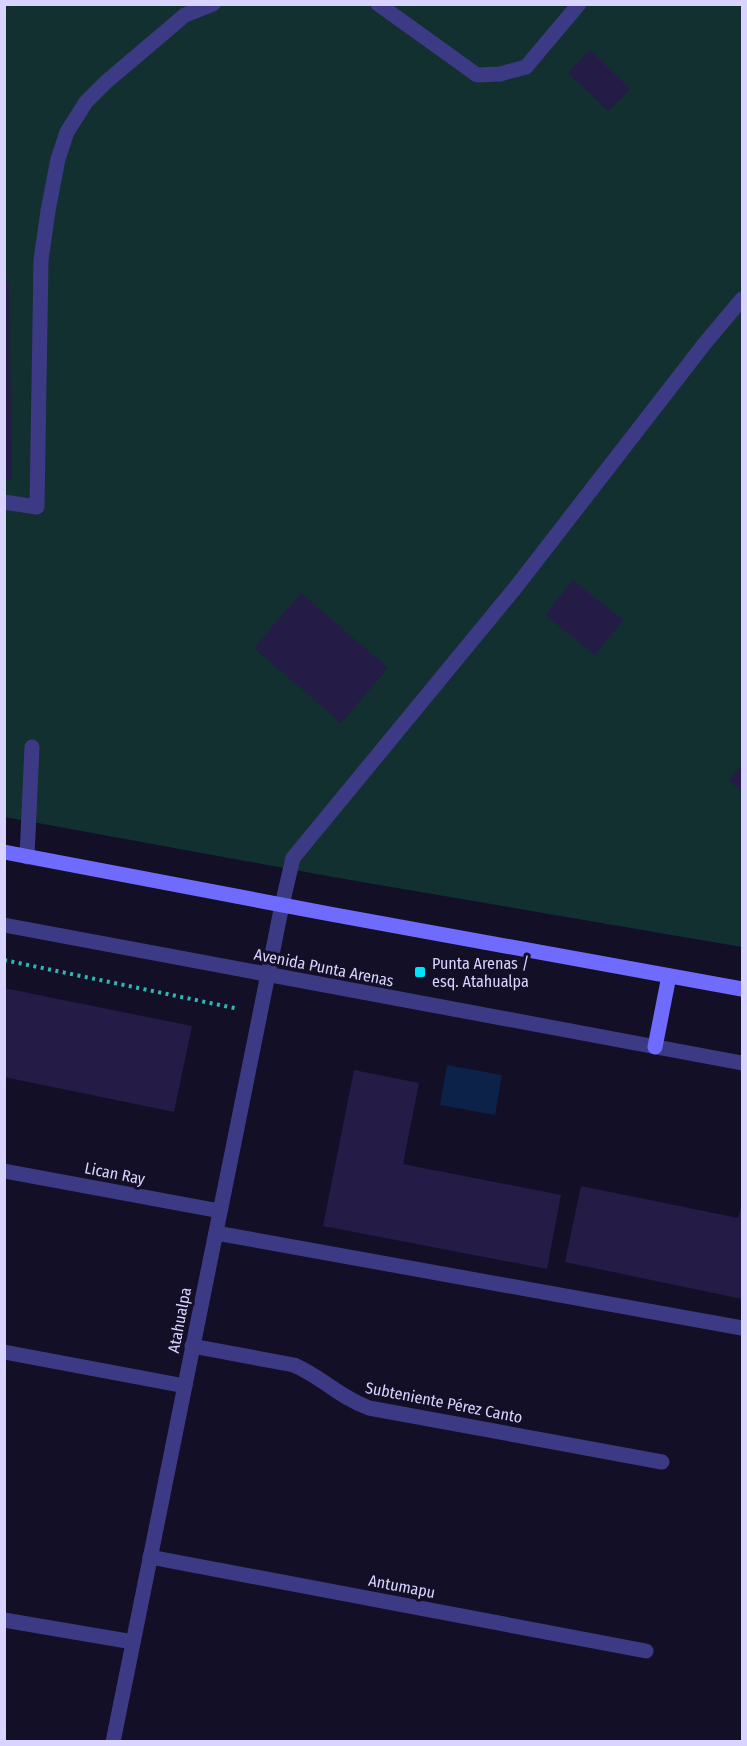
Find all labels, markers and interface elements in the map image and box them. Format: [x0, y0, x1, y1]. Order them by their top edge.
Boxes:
street label: Avenida Punta Arenas [252, 945, 396, 990]
place label: Punta Arenas / esq. Atahualpa [432, 954, 529, 991]
marker: Punta Arenas / esq. Atahualpa [413, 965, 427, 979]
street label: Lican Ray [83, 1158, 148, 1189]
street label: Atahualpa [164, 1286, 195, 1354]
street label: Subteniente Pérez Canto [364, 1378, 524, 1427]
street label: Antumapu [367, 1571, 437, 1602]

